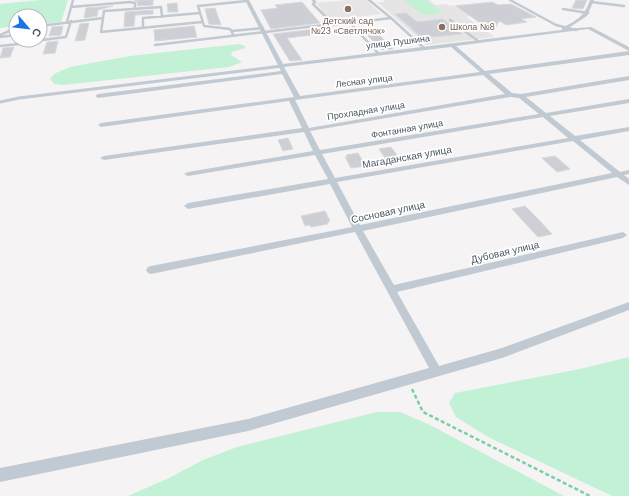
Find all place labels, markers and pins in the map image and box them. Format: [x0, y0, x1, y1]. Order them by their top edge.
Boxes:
marker: Детский сад №23 «Светлячок» [343, 4, 353, 14]
place label: Детский сад №23 «Светлячок» [311, 15, 385, 37]
place label: Школа №8 [450, 21, 495, 33]
marker: Школа №8 [437, 22, 447, 32]

